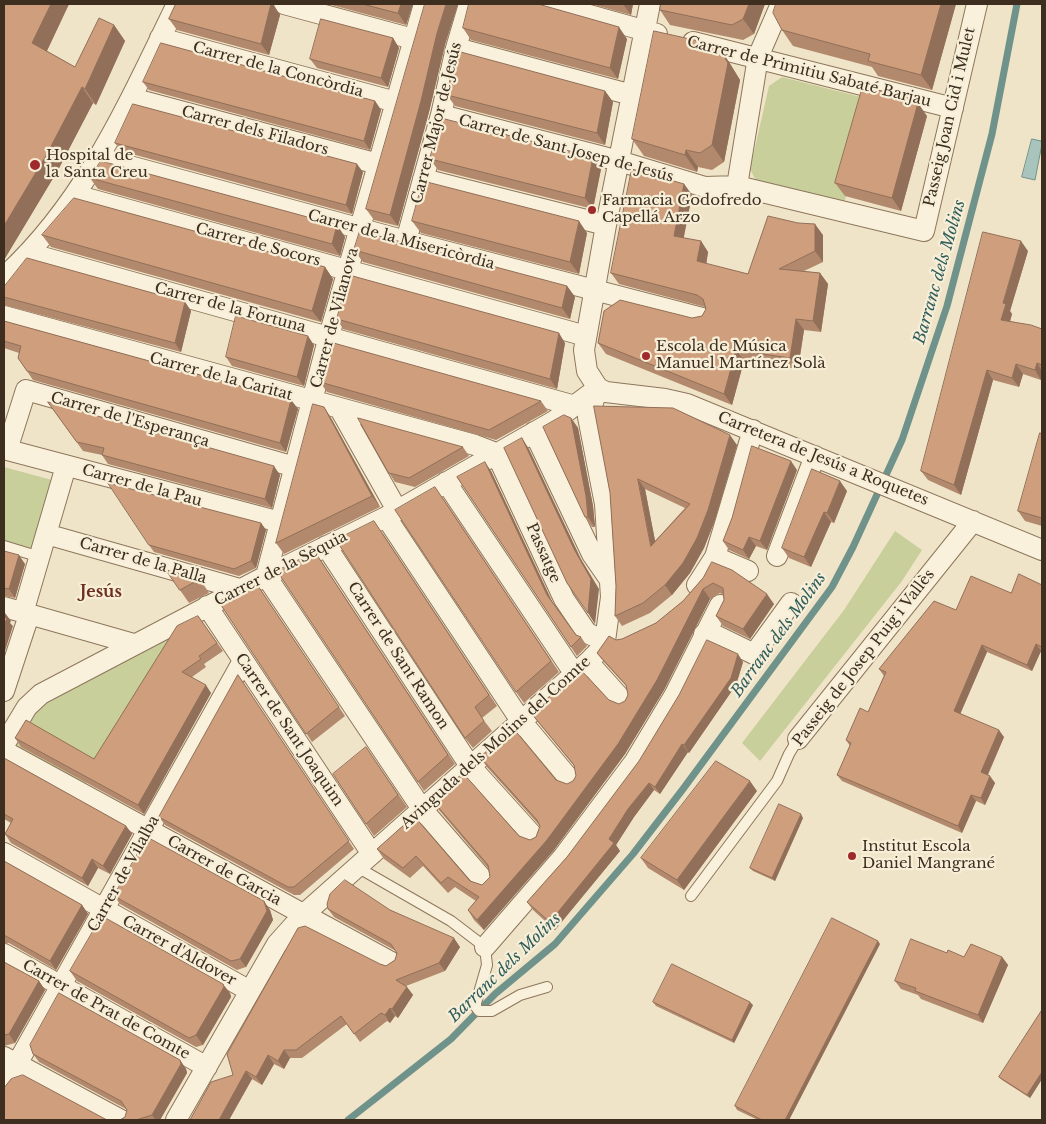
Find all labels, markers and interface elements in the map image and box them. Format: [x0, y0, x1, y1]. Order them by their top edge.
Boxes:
street label: Passeig Joan Cid i Mulet [921, 26, 979, 208]
street label: Carrer de Primitiu Sabaté Barjau [685, 33, 933, 111]
street label: Carrer de la Concòrdia [191, 39, 365, 101]
street label: Carrer Major de Jesús [408, 40, 466, 206]
street label: Carrer dels Filadors [180, 103, 330, 159]
street label: Carrer de Sant Josep de Jesús [457, 112, 675, 186]
place label: Hospital de la Santa Creu [46, 147, 148, 182]
marker: Hospital de la Santa Creu [28, 158, 42, 172]
place label: Farmacia Godofredo Capellá Arzo [602, 192, 762, 227]
water label: Barranc dels Molins [910, 198, 970, 346]
marker: Farmacia Godofredo Capellá Arzo [586, 204, 598, 216]
street label: Carrer de la Misericòrdia [306, 206, 496, 274]
street label: Carrer de Socors [193, 220, 323, 270]
street label: Carrer de Vilanova [308, 246, 362, 390]
street label: Carrer de la Fortuna [152, 279, 308, 337]
place label: Escola de Música Manuel Martínez Solà [656, 338, 826, 373]
street label: Carrer de la Caritat [148, 349, 294, 405]
marker: Escola de Música Manuel Martínez Solà [640, 350, 652, 362]
street label: Carrer de l'Esperança [49, 389, 211, 451]
street label: Carretera de Jesús a Roquetes [715, 408, 931, 510]
street label: Carrer de la Pau [80, 461, 204, 511]
street label: Passatge [522, 520, 564, 586]
street label: Carrer de la Sèquia [212, 528, 350, 610]
street label: Carrer de la Palla [77, 534, 209, 588]
street label: Passeig de Josep Puig i Vallès [789, 566, 939, 750]
water label: Barranc dels Molins [727, 569, 831, 701]
street label: Carrer de Sant Ramon [344, 579, 452, 733]
district label: Jesús [80, 582, 122, 602]
street label: Carrer de Sant Joaquim [231, 650, 347, 810]
street label: Avinguda dels Molins del Comte [397, 653, 595, 833]
street label: Carrer de Vilalba [84, 813, 164, 935]
street label: Carrer de Garcia [164, 832, 284, 910]
place label: Institut Escola Daniel Mangrané [862, 838, 995, 873]
marker: Institut Escola Daniel Mangrané [846, 850, 858, 862]
water label: Barranc dels Molins [445, 909, 565, 1027]
street label: Carrer d'Aldover [119, 912, 239, 990]
street label: Carrer de Prat de Comte [19, 956, 193, 1064]

